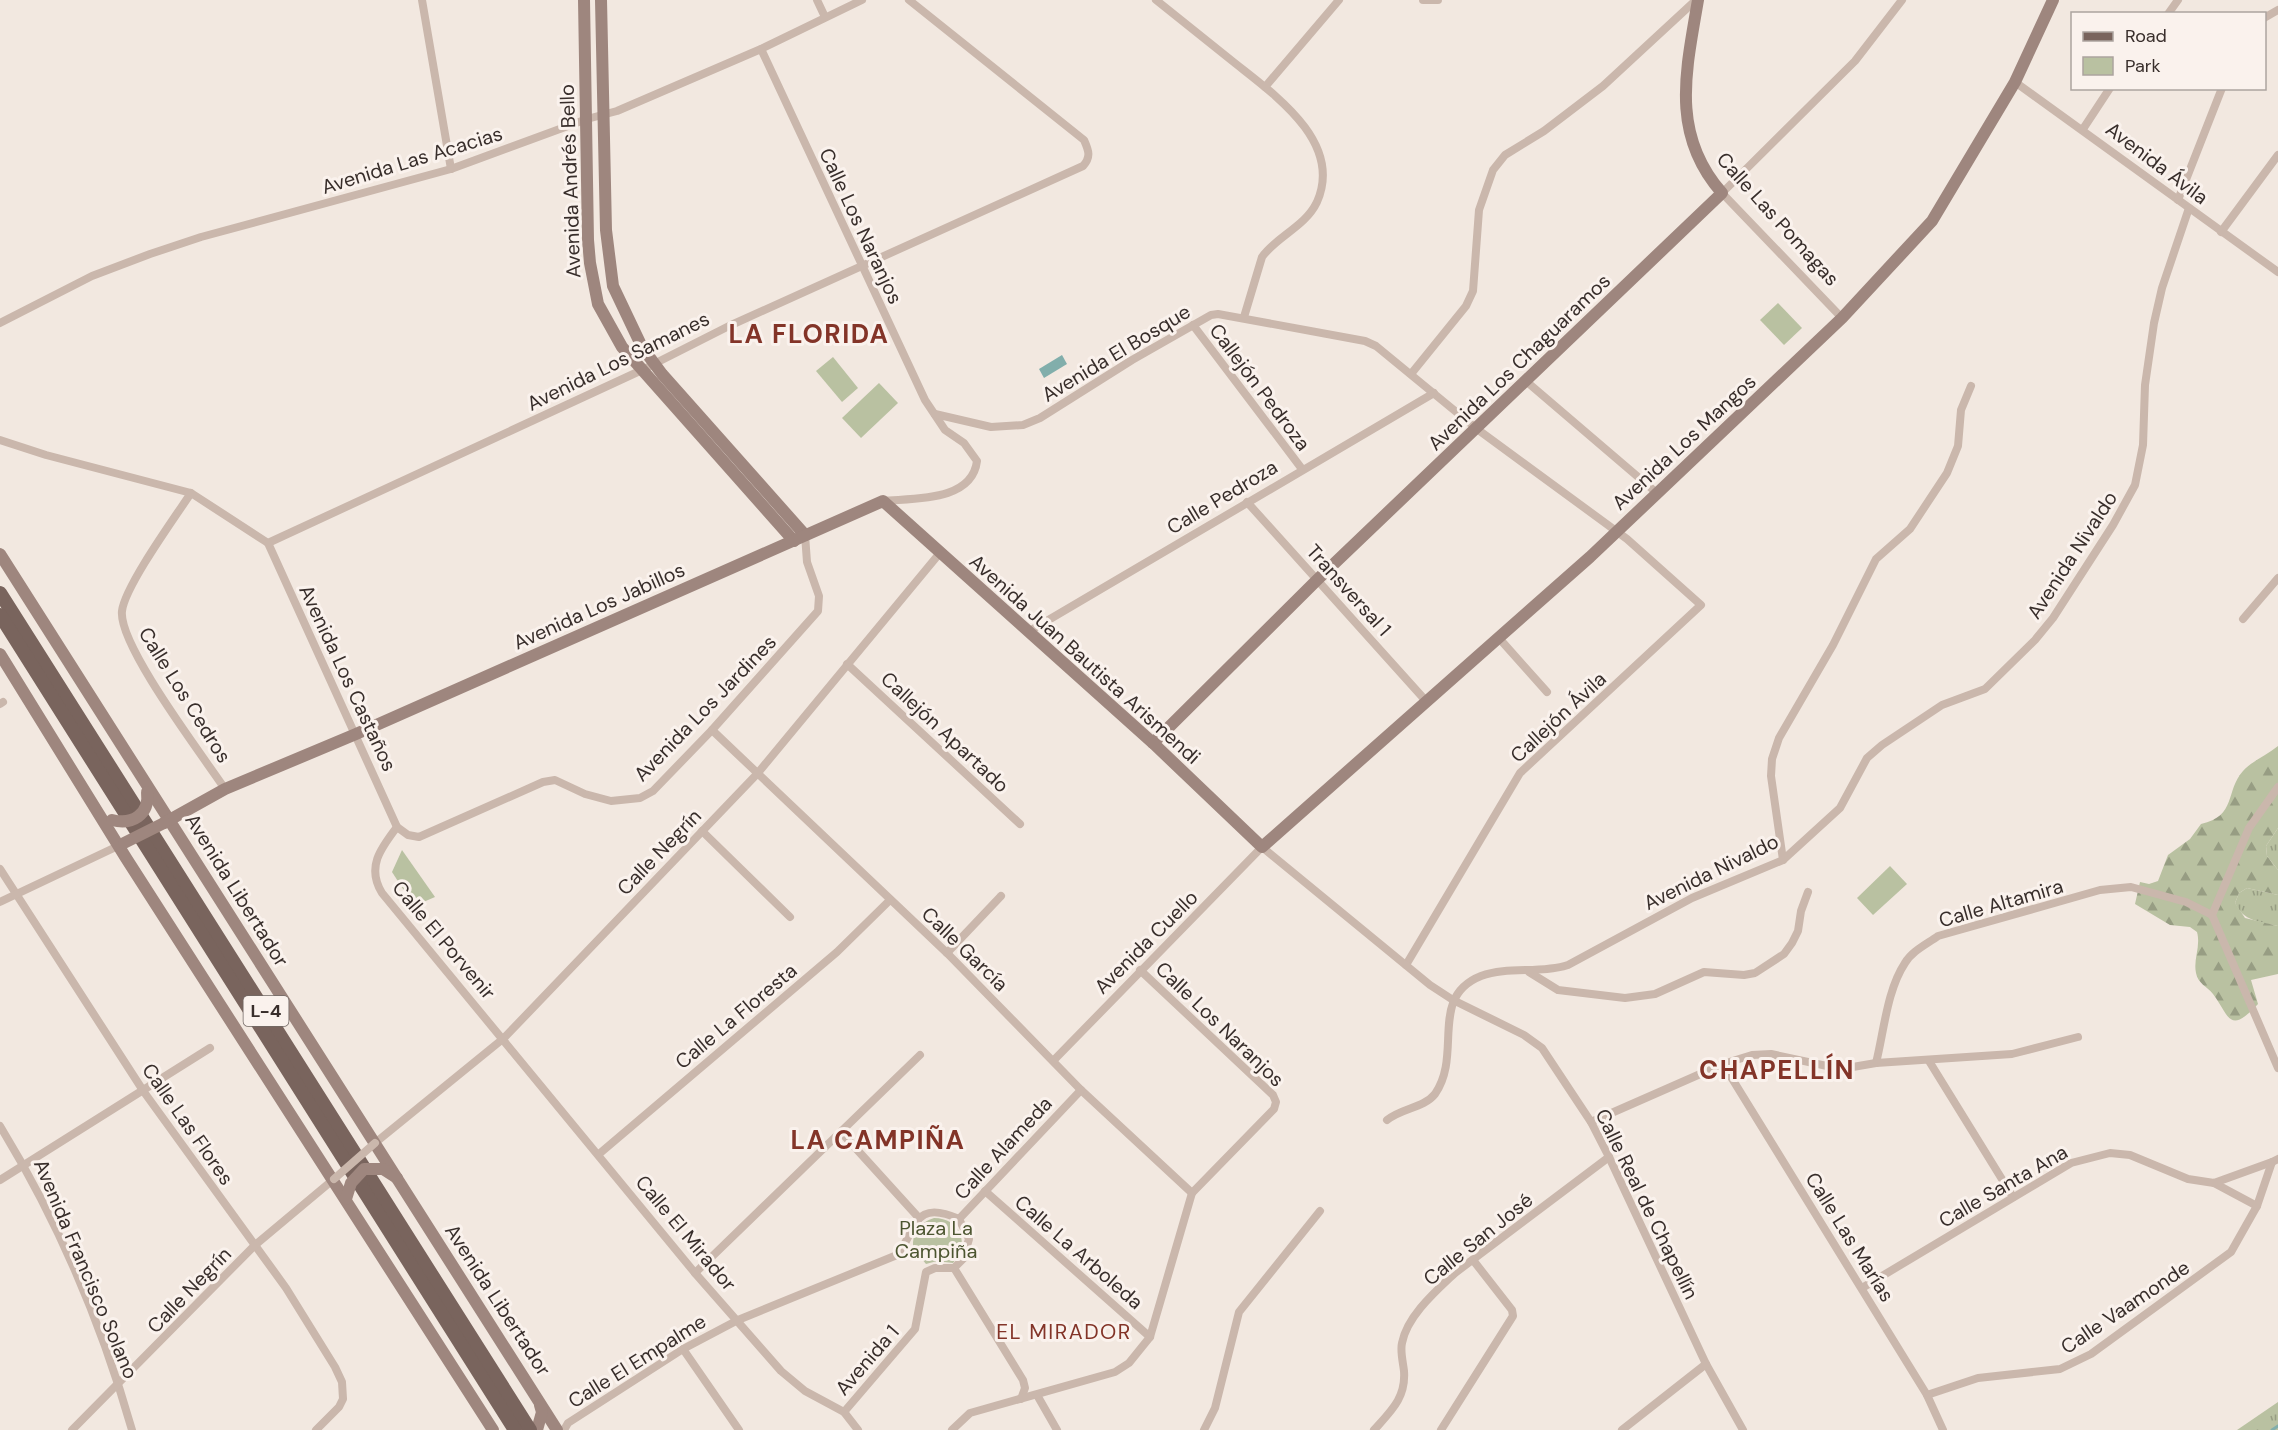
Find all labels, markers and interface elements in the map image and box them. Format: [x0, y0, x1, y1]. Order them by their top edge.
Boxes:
legend [2071, 12, 2266, 90]
text: Road [2125, 24, 2167, 48]
text: Park [2125, 54, 2161, 78]
street label: Avenida Andrés Bello [554, 84, 586, 278]
street label: Avenida Ávila [2101, 116, 2213, 210]
street label: Avenida Las Acacias [318, 120, 506, 200]
street label: Calle Los Naranjos [813, 144, 909, 308]
street label: Calle Las Pomagas [1711, 147, 1845, 291]
street label: Avenida Los Chaguaramos [1422, 268, 1616, 456]
street label: Avenida El Bosque [1037, 298, 1195, 408]
street label: Avenida Los Samanes [522, 305, 714, 417]
district label: LA FLORIDA [729, 317, 889, 351]
street label: Callejón Pedroza [1204, 318, 1316, 456]
street label: Avenida Los Mangos [1606, 368, 1762, 516]
street label: Calle Pedroza [1162, 454, 1282, 540]
street label: Avenida Nivaldo [2021, 486, 2123, 624]
street label: Transversal 1 [1301, 539, 1397, 641]
street label: Avenida Juan Bautista Arismendi [964, 548, 1206, 770]
street label: Avenida Los Jabillos [509, 556, 689, 656]
street label: Avenida Los Castaños [293, 581, 403, 775]
street label: Calle Los Cedros [133, 622, 237, 768]
street label: Avenida Los Jardines [628, 629, 782, 787]
street label: Callejón Apartado [875, 666, 1015, 798]
street label: Callejón Ávila [1505, 666, 1611, 768]
street label: Calle Negrín [611, 803, 707, 901]
street label: Avenida Libertador [179, 809, 295, 971]
street label: Avenida Nivaldo [1639, 828, 1783, 916]
street label: Calle Altamira [1936, 873, 2066, 933]
street label: Calle El Porvenir [387, 875, 501, 1005]
street label: Avenida Cuello [1089, 885, 1203, 999]
street label: Calle García [916, 901, 1014, 997]
street label: Calle Los Naranjos [1150, 956, 1290, 1092]
street label: Calle La Floresta [670, 957, 802, 1075]
road number: L-4 [244, 996, 288, 1026]
district label: CHAPELLÍN [1699, 1053, 1855, 1087]
street label: Calle Las Flores [136, 1058, 240, 1190]
street label: Calle Alameda [948, 1091, 1058, 1205]
street label: Calle Real de Chapellín [1590, 1104, 1704, 1304]
district label: LA CAMPIÑA [791, 1123, 965, 1157]
street label: Calle Santa Ana [1934, 1139, 2072, 1233]
street label: Avenida Francisco Solano [28, 1155, 144, 1383]
street label: Calle Las Marías [1800, 1167, 1900, 1307]
street label: Calle El Mirador [630, 1170, 742, 1296]
street label: Calle San José [1418, 1187, 1538, 1291]
street label: Calle La Arboleda [1009, 1189, 1149, 1315]
park label: Plaza La Campiña [895, 1215, 977, 1264]
street label: Avenida Libertador [439, 1219, 557, 1381]
street label: Calle Negrín [141, 1241, 237, 1339]
street label: Calle Vaamonde [2056, 1254, 2194, 1360]
street label: Calle El Empalme [563, 1308, 711, 1414]
district label: EL MIRADOR [996, 1318, 1132, 1346]
street label: Avenida 1 [829, 1319, 905, 1401]

